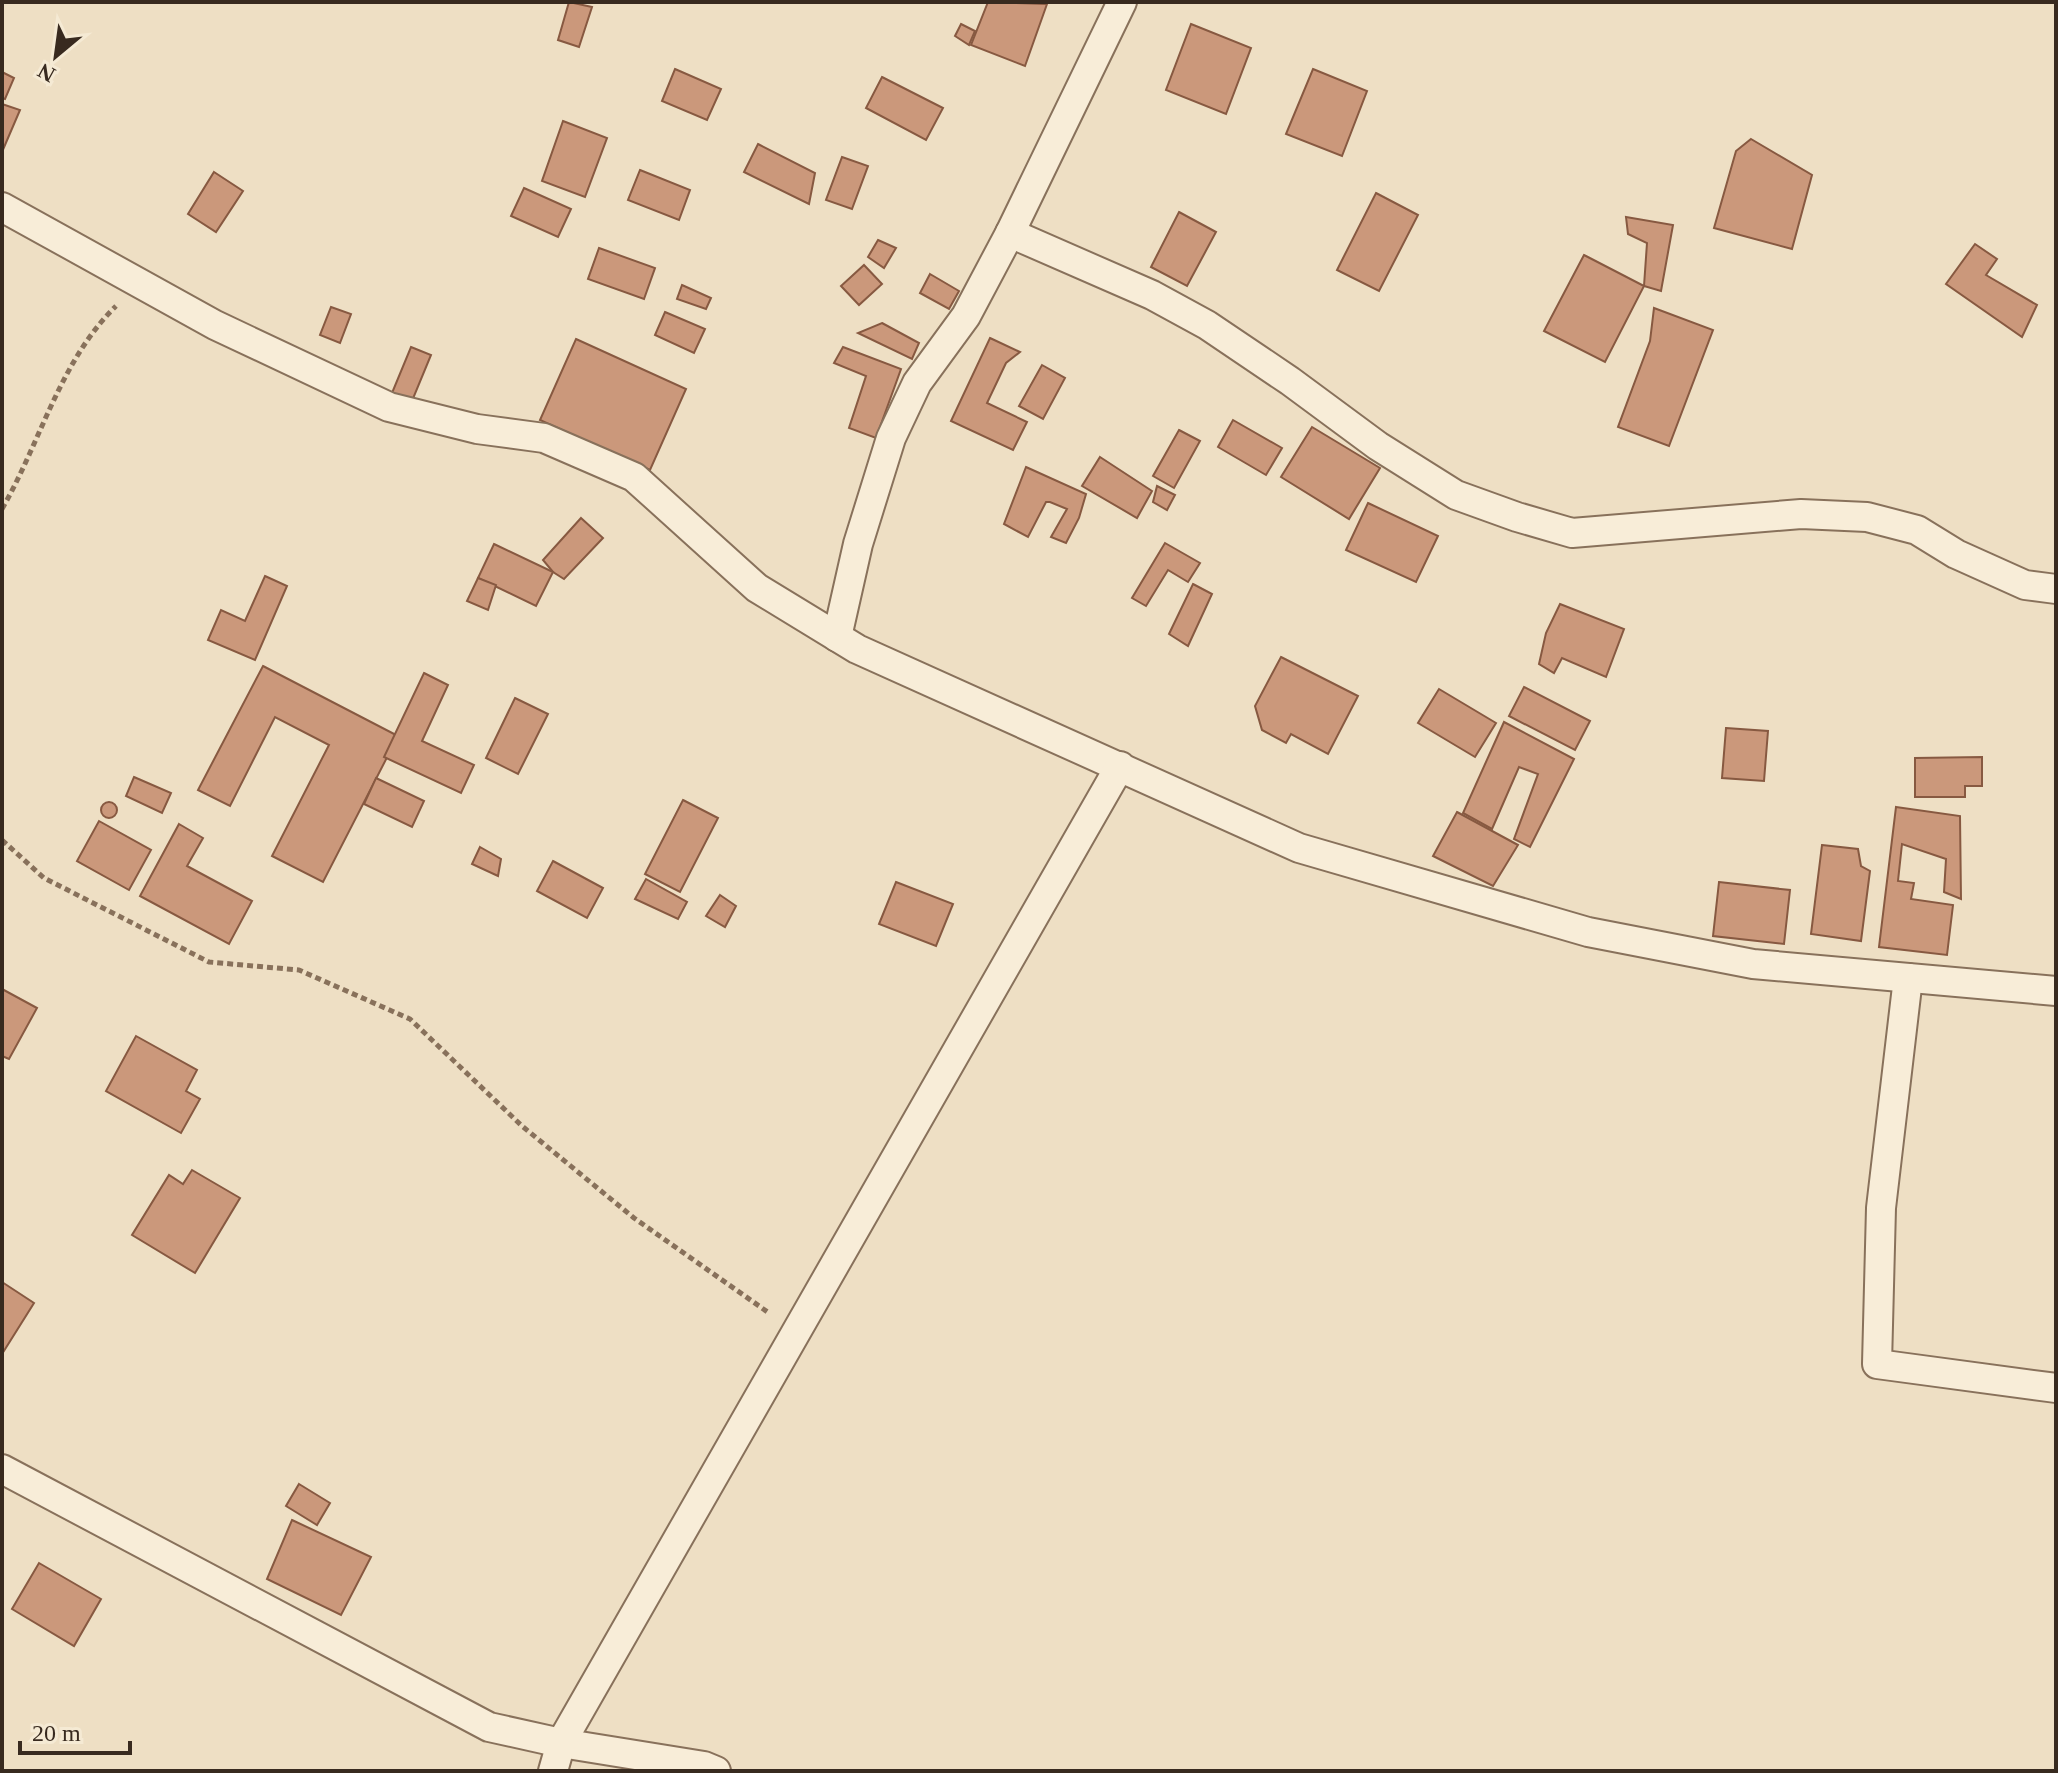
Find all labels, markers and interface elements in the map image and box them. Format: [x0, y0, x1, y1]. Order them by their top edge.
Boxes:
north arrow [16, 16, 96, 96]
text: N [33, 58, 60, 88]
scale bar [20, 1705, 130, 1755]
text: 20 m [32, 1720, 81, 1746]

